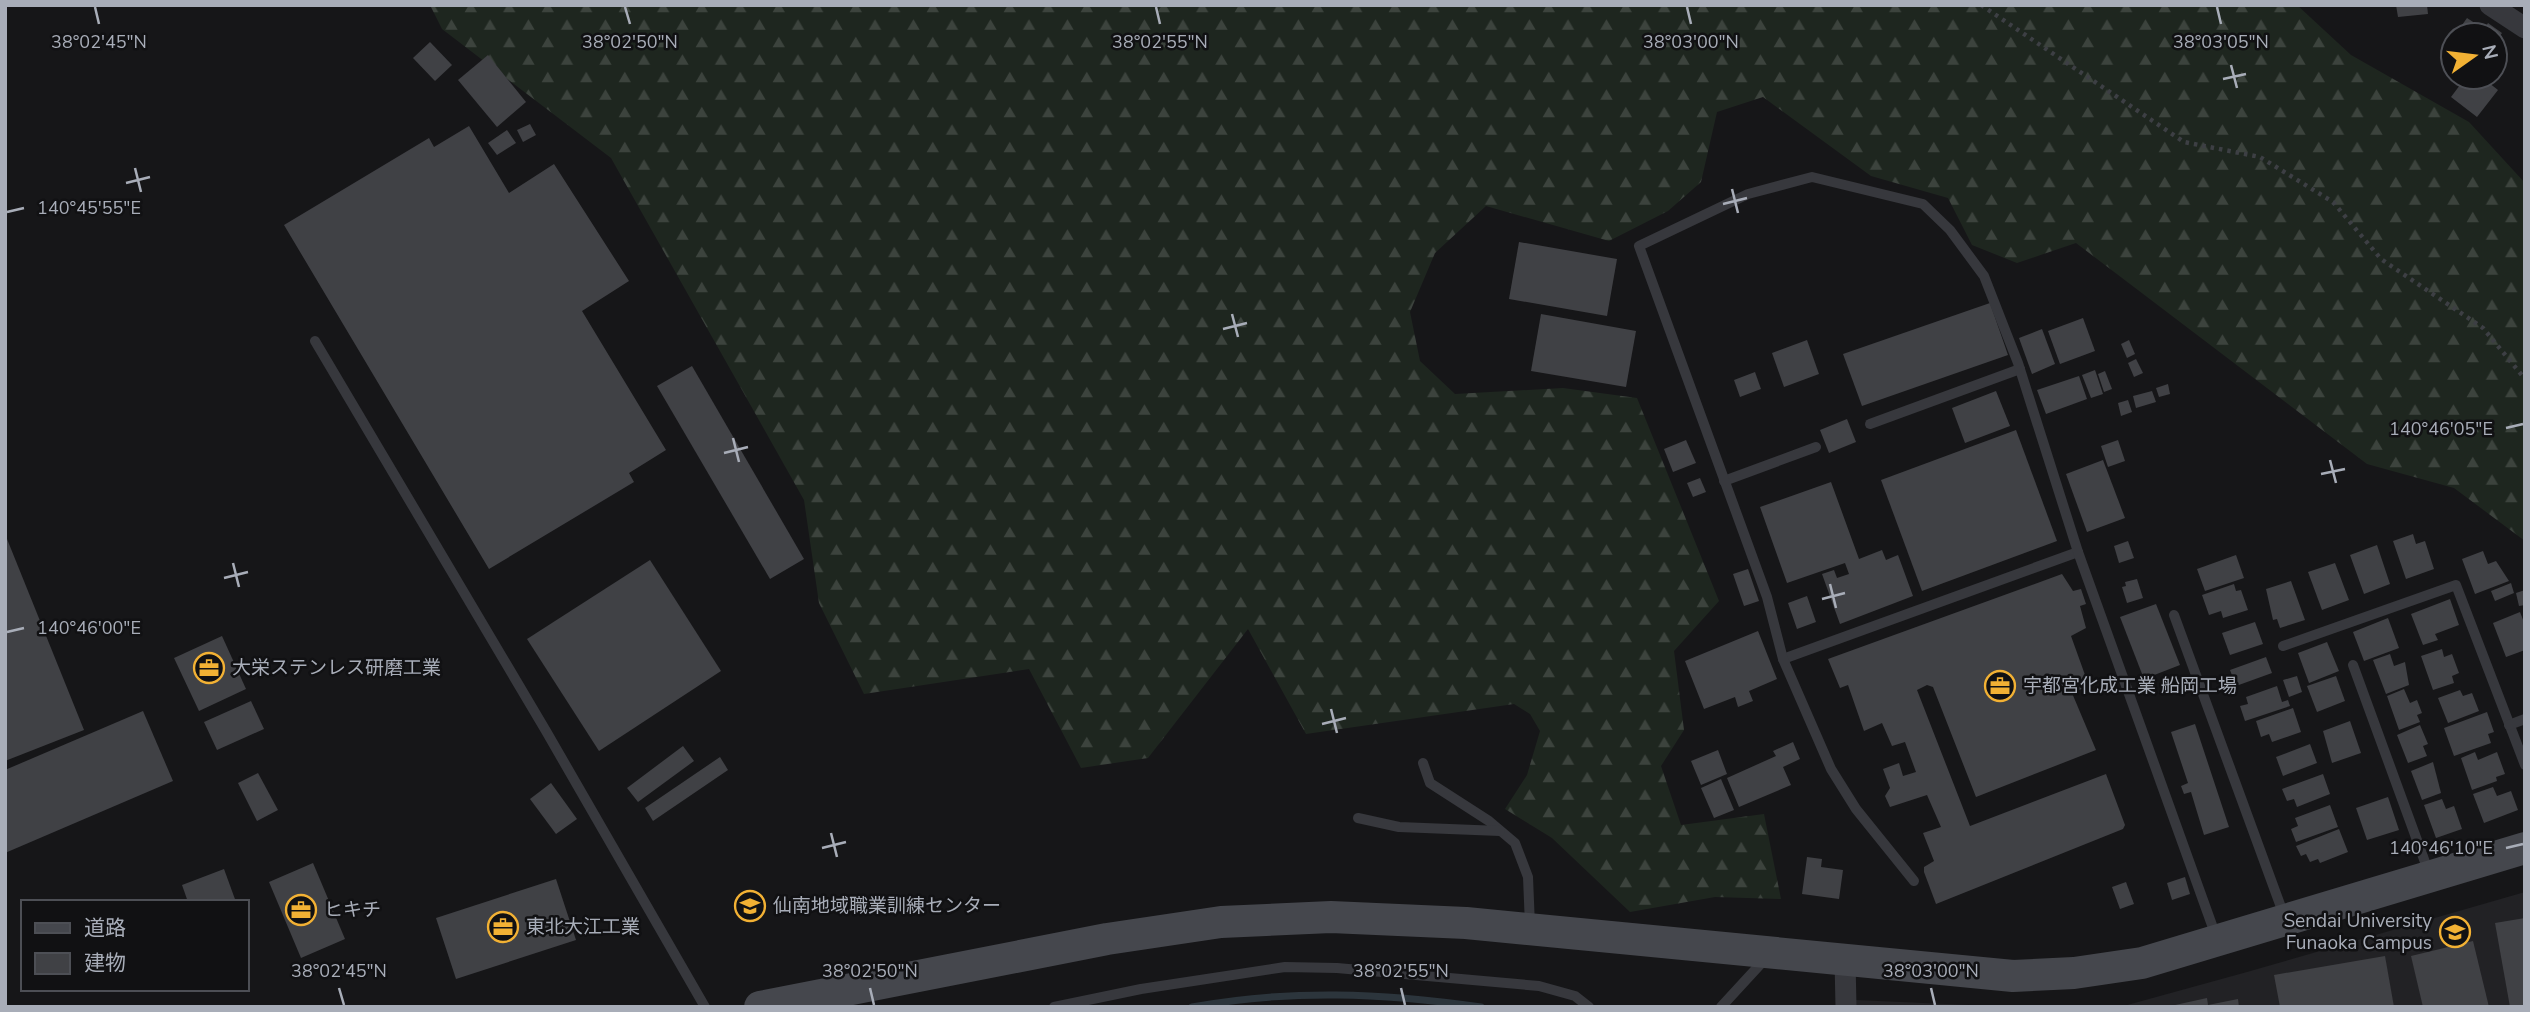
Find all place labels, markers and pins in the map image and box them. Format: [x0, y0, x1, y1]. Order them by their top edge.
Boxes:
office icon: 大栄ステンレス研磨工業 [192, 651, 226, 685]
place label: 大栄ステンレス研磨工業 [232, 655, 441, 681]
office icon: 宇都宮化成工業 船岡工場 [1983, 669, 2017, 703]
place label: 宇都宮化成工業 船岡工場 [2023, 673, 2237, 699]
school or university icon: 仙南地域職業訓練センター [733, 889, 767, 923]
office icon: ヒキチ [284, 893, 318, 927]
place label: 仙南地域職業訓練センター [773, 893, 1001, 919]
place label: ヒキチ [324, 897, 381, 923]
place label: Sendai University Funaoka Campus [2283, 908, 2432, 956]
office icon: 東北大江工業 [486, 910, 520, 944]
place label: 東北大江工業 [526, 914, 640, 940]
school or university icon: Sendai University Funaoka Campus [2438, 915, 2472, 949]

